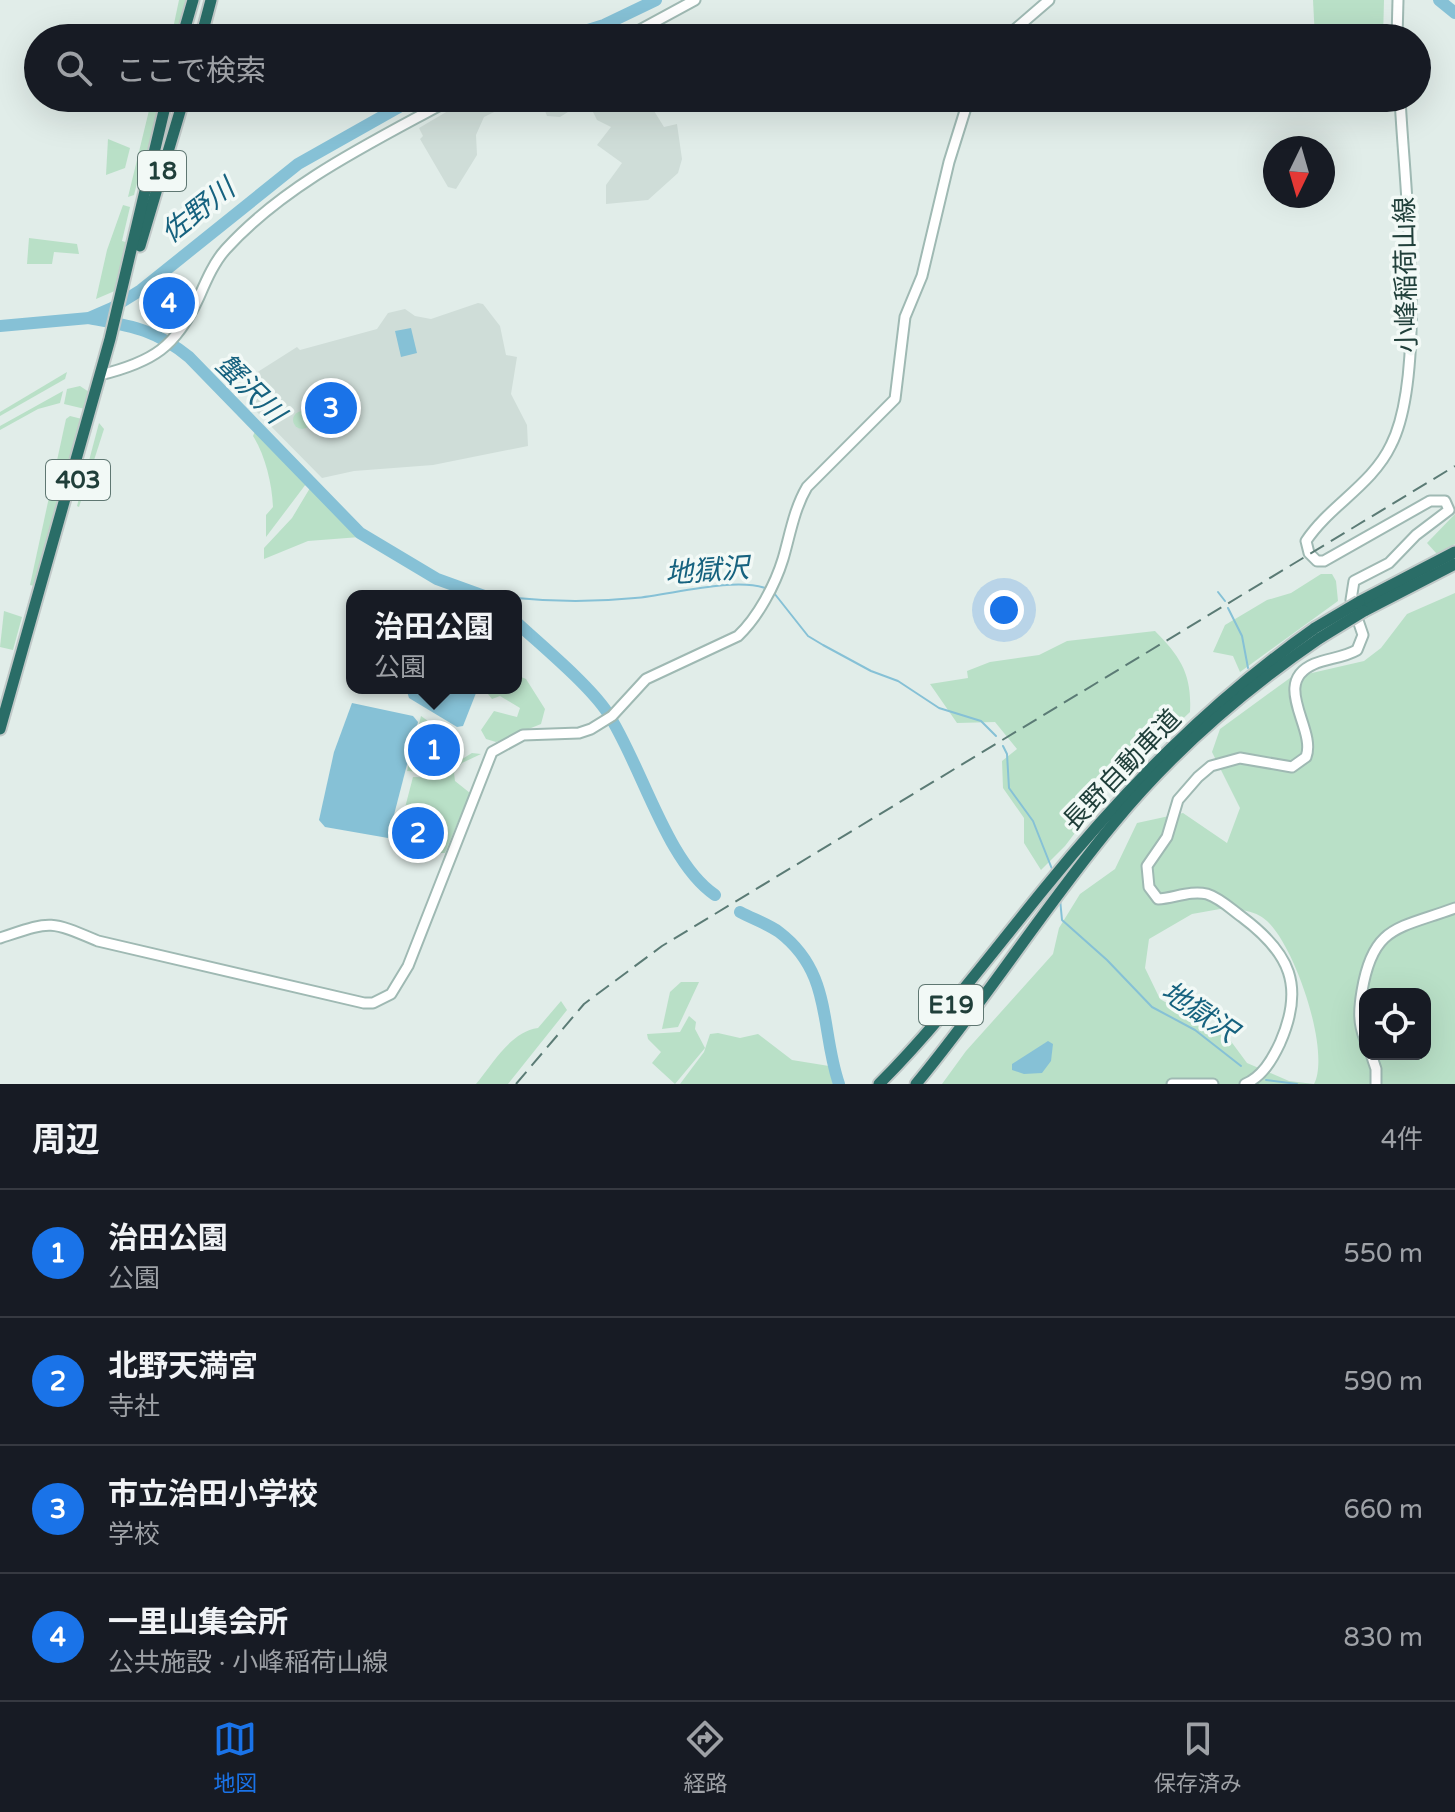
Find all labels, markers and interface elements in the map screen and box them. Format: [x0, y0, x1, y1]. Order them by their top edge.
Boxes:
search box [24, 24, 1431, 112]
icon: search [52, 46, 96, 90]
text: ここで検索 [116, 53, 266, 90]
north arrow [1263, 136, 1335, 208]
road number: 18 [138, 151, 186, 191]
water label: 佐野川 [154, 170, 244, 250]
street label: 小峰稲荷山線 [1389, 197, 1423, 353]
pin: 4 [143, 273, 195, 333]
water label: 蟹沢川 [208, 347, 294, 433]
pin: 3 [305, 378, 357, 438]
road number: 403 [46, 460, 110, 500]
water label: 地獄沢 [664, 551, 754, 591]
popup [346, 590, 522, 694]
your location [984, 590, 1024, 630]
text: 治田公園 [374, 609, 494, 646]
text: 公園 [374, 652, 426, 683]
street label: 長野自動車道 [1057, 703, 1187, 837]
pin: 1 [408, 720, 460, 780]
pin: 2 [392, 803, 444, 863]
water label: 地獄沢 [1155, 974, 1247, 1052]
road number: E19 [919, 985, 983, 1025]
map controls [1359, 988, 1431, 1060]
button: locate [1359, 988, 1431, 1060]
text: 周辺 [32, 1120, 100, 1161]
text: 4件 [1381, 1124, 1423, 1155]
text: 治田公園 [108, 1220, 228, 1257]
text: 1 [50, 1238, 66, 1269]
text: 550 m [1343, 1238, 1423, 1269]
text: 公園 [108, 1263, 160, 1294]
text: 北野天満宮 [108, 1348, 258, 1385]
text: 2 [50, 1366, 66, 1397]
text: 590 m [1343, 1366, 1423, 1397]
text: 寺社 [108, 1391, 160, 1422]
text: 市立治田小学校 [108, 1476, 318, 1513]
text: 3 [50, 1494, 66, 1525]
text: 660 m [1343, 1494, 1423, 1525]
text: 学校 [108, 1519, 160, 1550]
text: 一里山集会所 [108, 1604, 288, 1641]
text: 4 [50, 1622, 66, 1653]
text: 830 m [1343, 1622, 1423, 1653]
text: 公共施設 · 小峰稲荷山線 [108, 1647, 388, 1678]
tab: 地図 [213, 1717, 257, 1797]
tab: 経路 [683, 1717, 728, 1797]
tab: 保存済み [1154, 1717, 1242, 1797]

